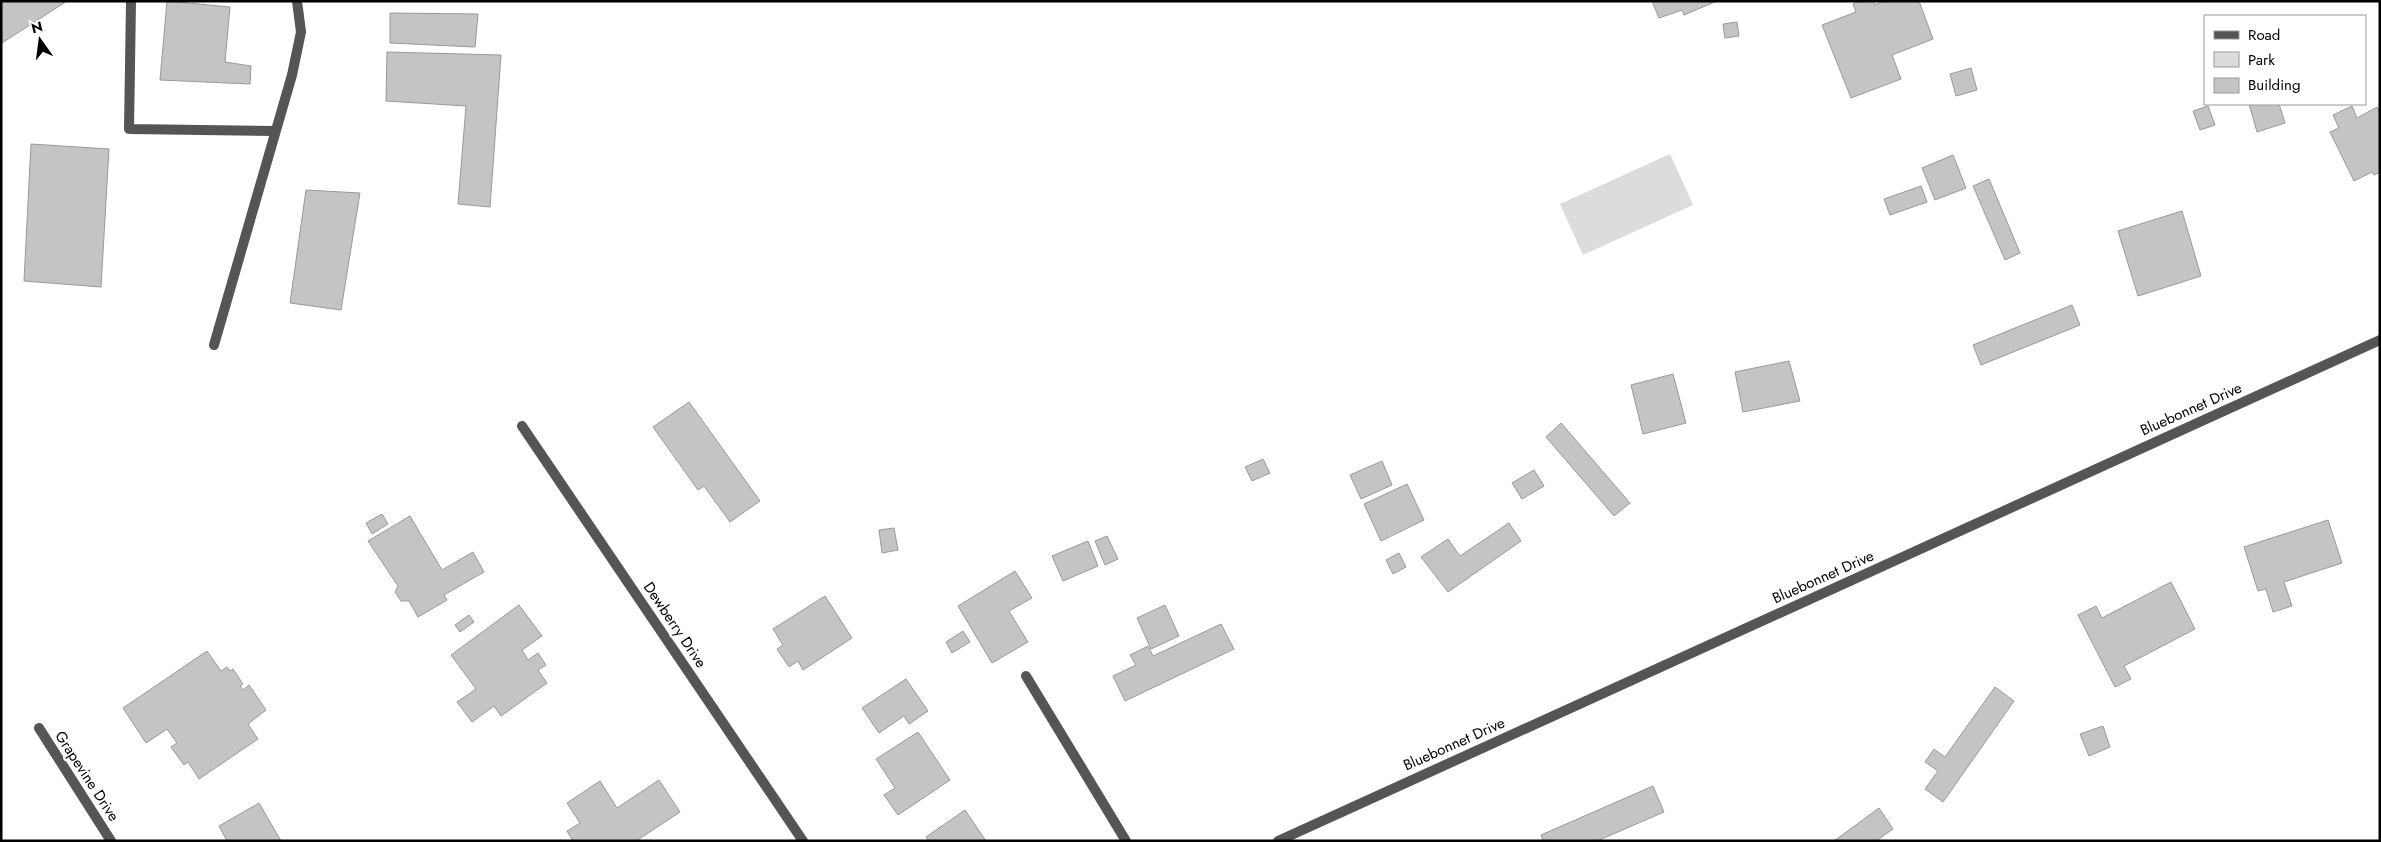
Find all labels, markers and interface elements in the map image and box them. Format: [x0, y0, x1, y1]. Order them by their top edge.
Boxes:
north arrow [15, 15, 65, 65]
legend [2204, 15, 2366, 105]
text: N [29, 16, 45, 38]
text: Road [2248, 24, 2280, 46]
text: Park [2248, 49, 2275, 71]
text: Building [2248, 74, 2300, 96]
street label: Bluebonnet Drive [2137, 377, 2246, 441]
street label: Bluebonnet Drive [1769, 545, 1878, 609]
street label: Dewberry Drive [638, 578, 712, 673]
street label: Bluebonnet Drive [1400, 712, 1509, 776]
street label: Grapevine Drive [49, 726, 125, 826]

